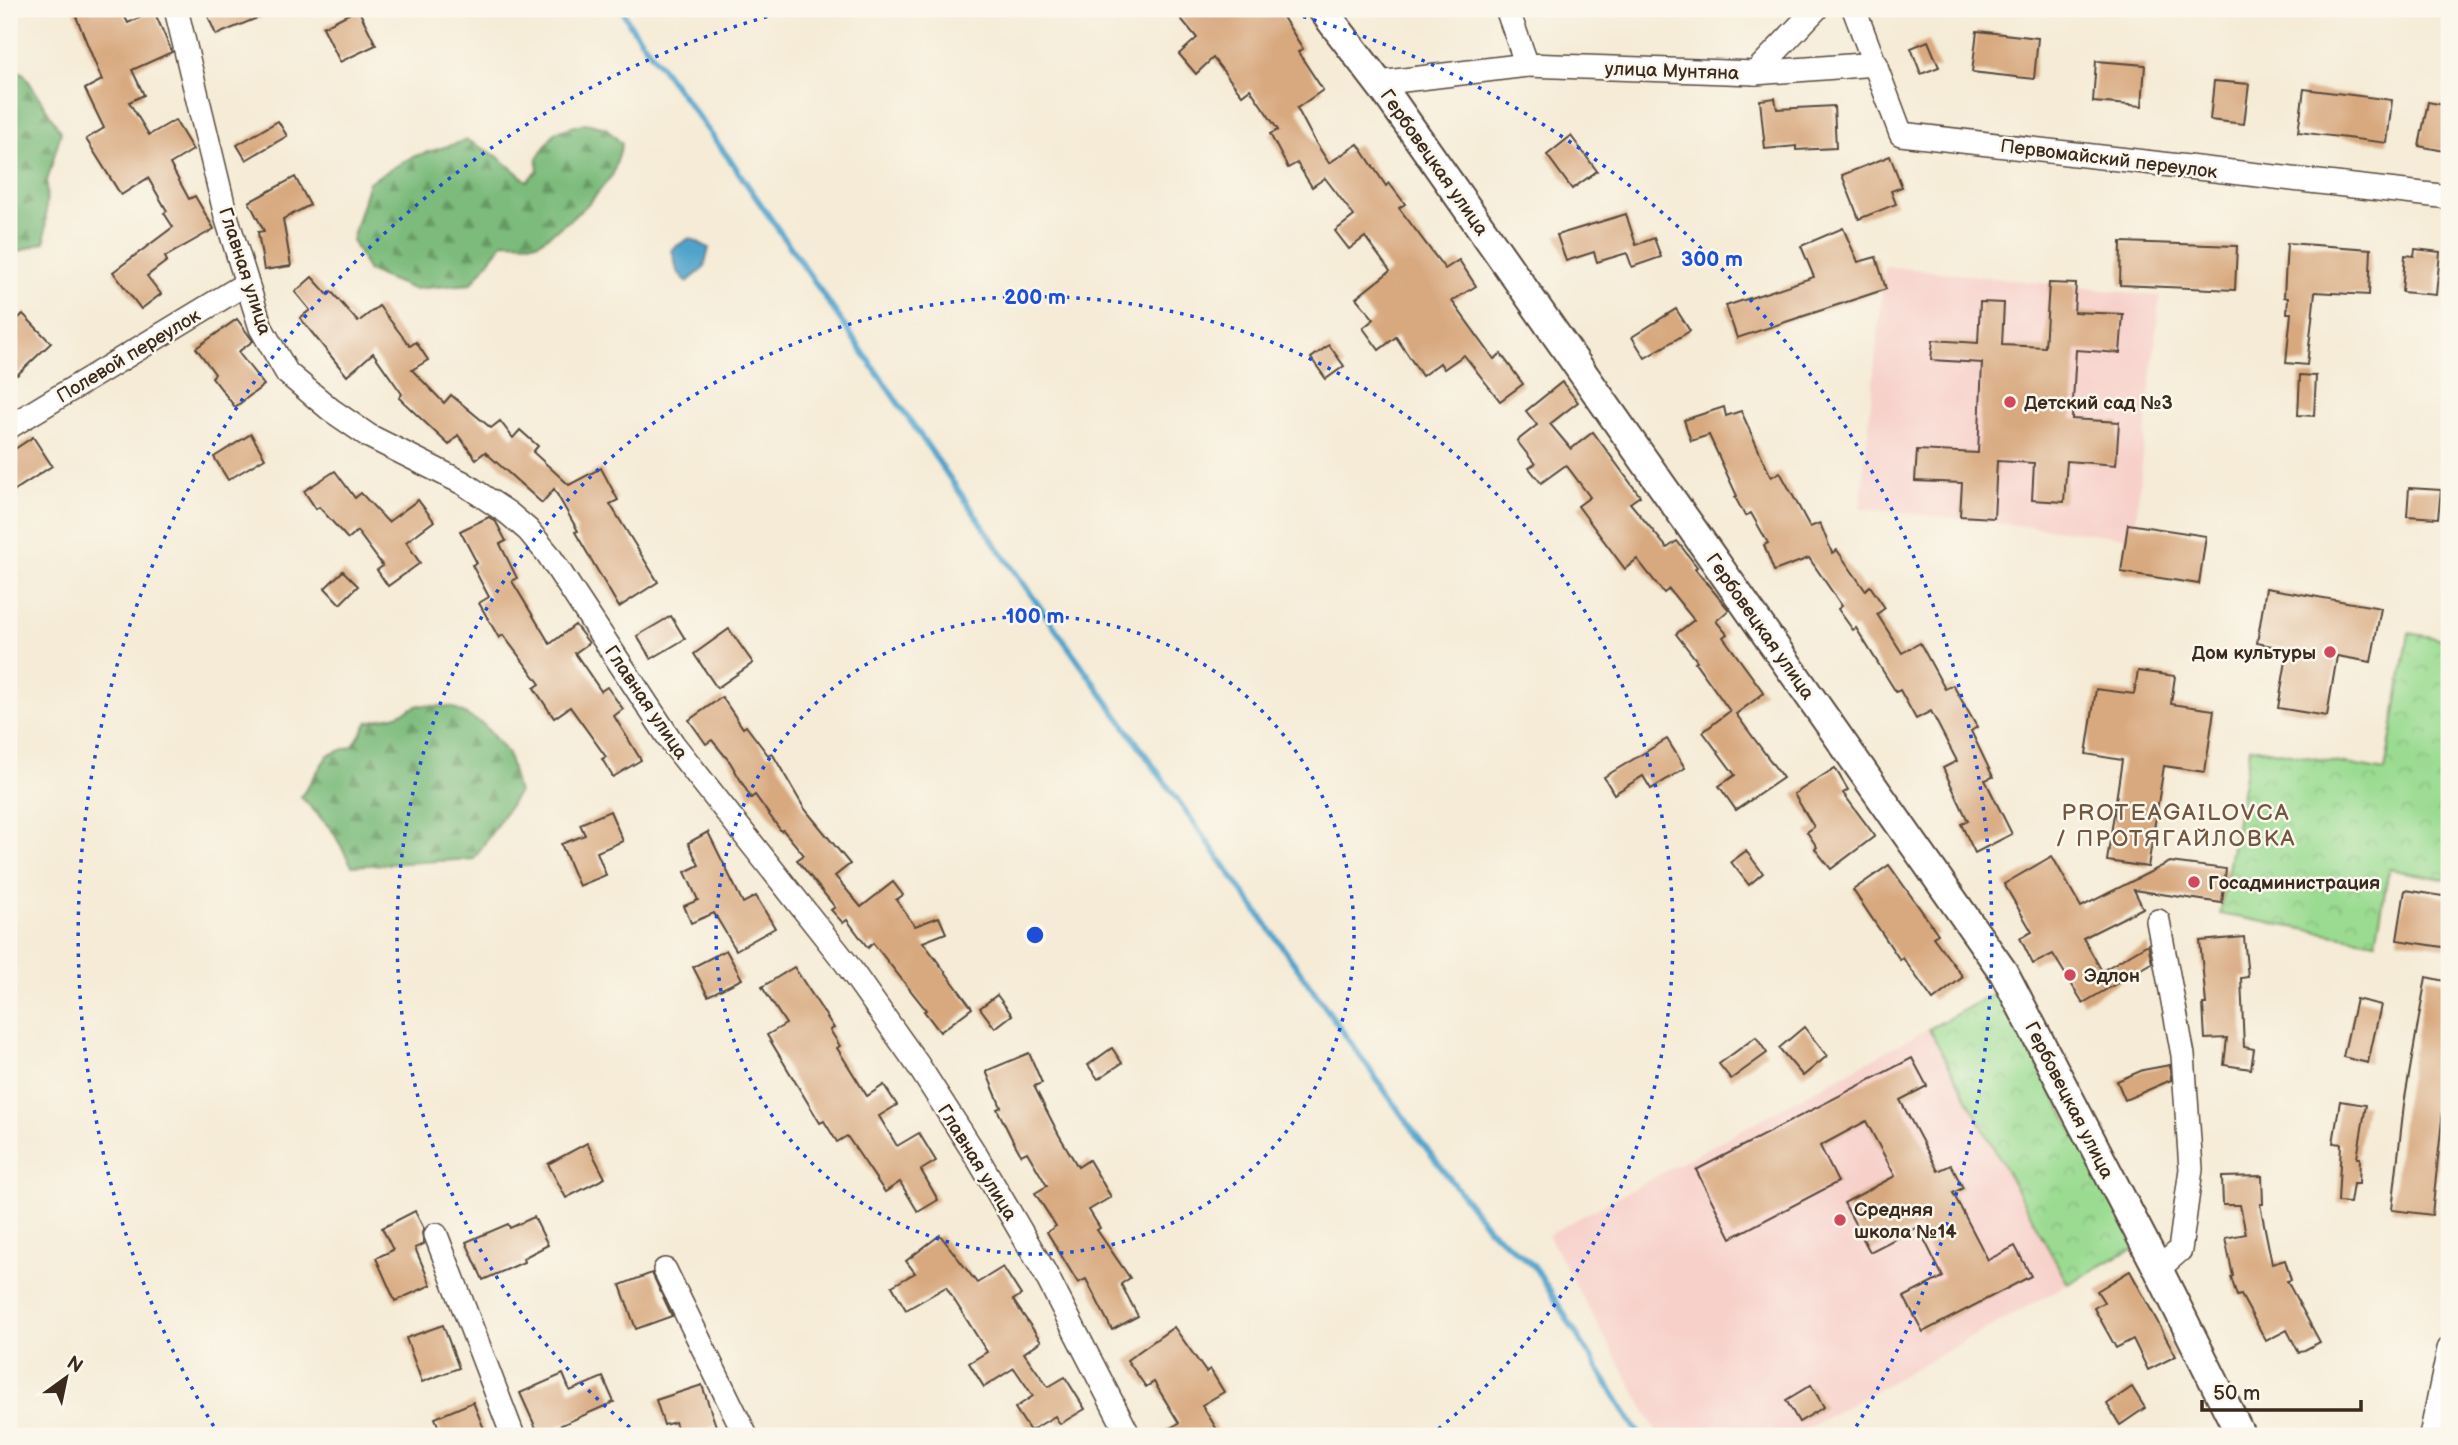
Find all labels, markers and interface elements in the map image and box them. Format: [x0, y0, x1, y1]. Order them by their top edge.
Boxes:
street label: улица Мунтяна [1604, 58, 1740, 85]
street label: Гербовецкая улица [1375, 85, 1493, 240]
street label: Первомайский переулок [1999, 135, 2219, 184]
street label: Главная улица [213, 205, 276, 338]
text: 300 m [1681, 247, 1743, 272]
text: 200 m [1004, 285, 1066, 310]
street label: Полевой переулок [53, 304, 205, 408]
place label: Детский сад №3 [2024, 392, 2173, 415]
marker: Детский сад №3 [2002, 394, 2018, 410]
street label: Гербовецкая улица [1701, 549, 1819, 704]
text: 100 m [1006, 604, 1064, 629]
street label: Главная улица [599, 641, 692, 764]
place label: Дом культуры [2192, 642, 2316, 665]
marker: Дом культуры [2322, 644, 2338, 660]
district label: PROTEAGAILOVCA / ПРОТЯГАЙЛОВКА [2056, 799, 2296, 853]
place label: Госадминистрация [2208, 872, 2380, 895]
marker: Госадминистрация [2186, 874, 2202, 890]
centre of rings [1023, 923, 1047, 947]
place label: Эдлон [2084, 965, 2140, 988]
marker: Эдлон [2062, 967, 2078, 983]
street label: Гербовецкая улица [2019, 1018, 2118, 1183]
street label: Главная улица [932, 1100, 1022, 1225]
place label: Средняя школа №14 [1854, 1199, 1957, 1244]
marker: Средняя школа №14 [1832, 1212, 1848, 1228]
north arrow [32, 1344, 102, 1414]
text: N [62, 1351, 87, 1379]
scale bar [2202, 1368, 2362, 1412]
text: 50 m [2213, 1381, 2260, 1406]

